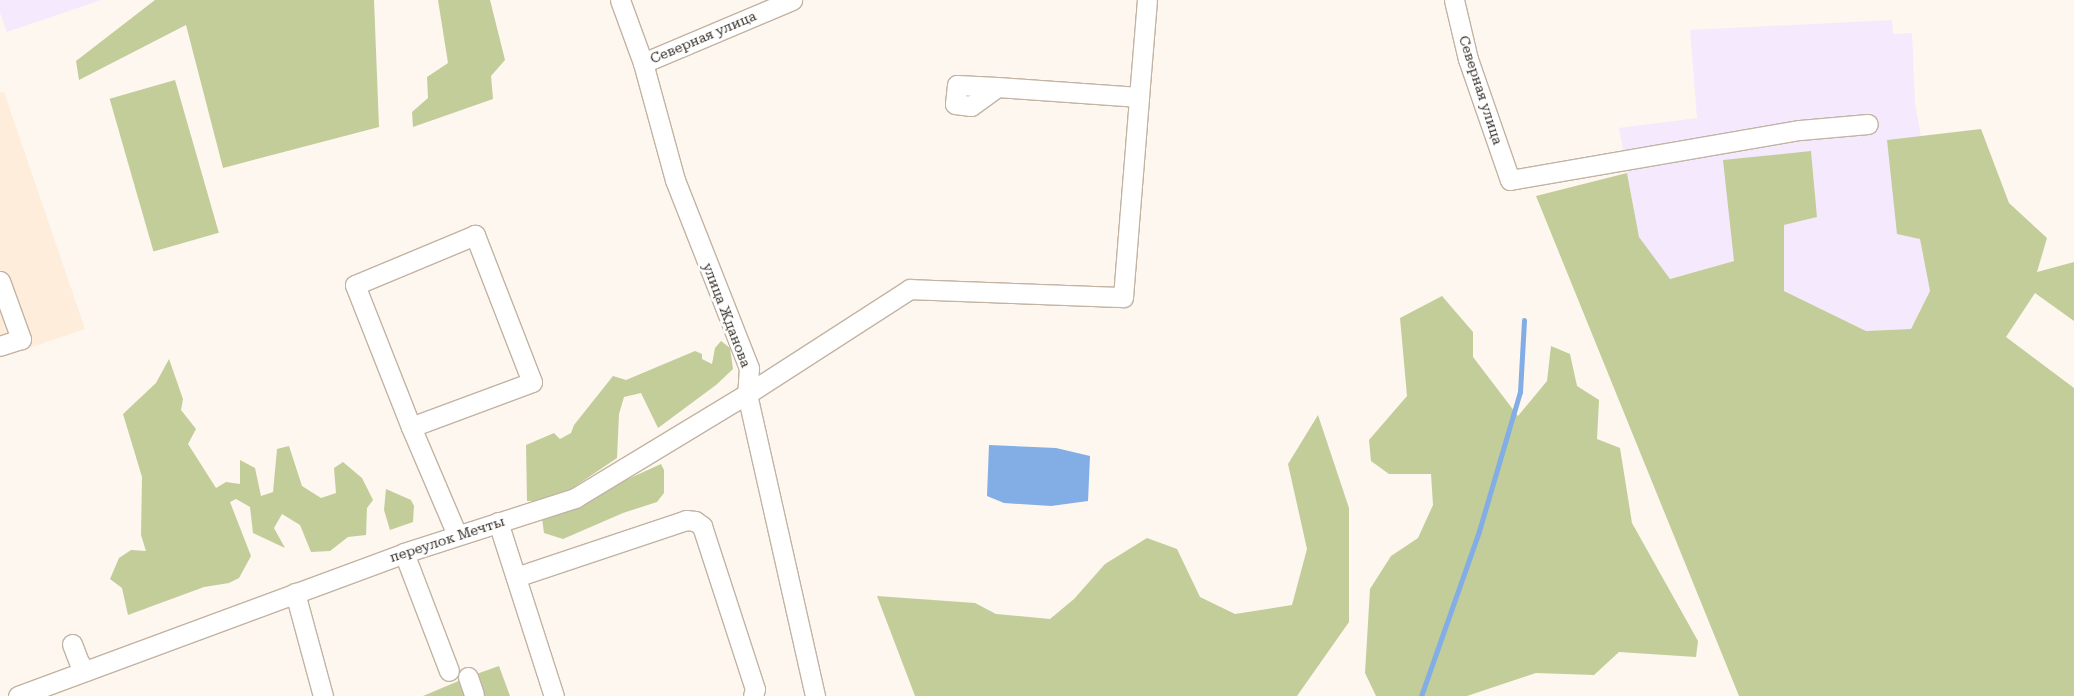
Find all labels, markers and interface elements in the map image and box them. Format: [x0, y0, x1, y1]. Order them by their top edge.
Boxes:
street label: Северная улица [647, 7, 759, 67]
street label: Северная улица [1455, 33, 1507, 147]
street label: улица Жданова [699, 260, 755, 370]
street label: переулок Мечты [387, 512, 507, 566]

